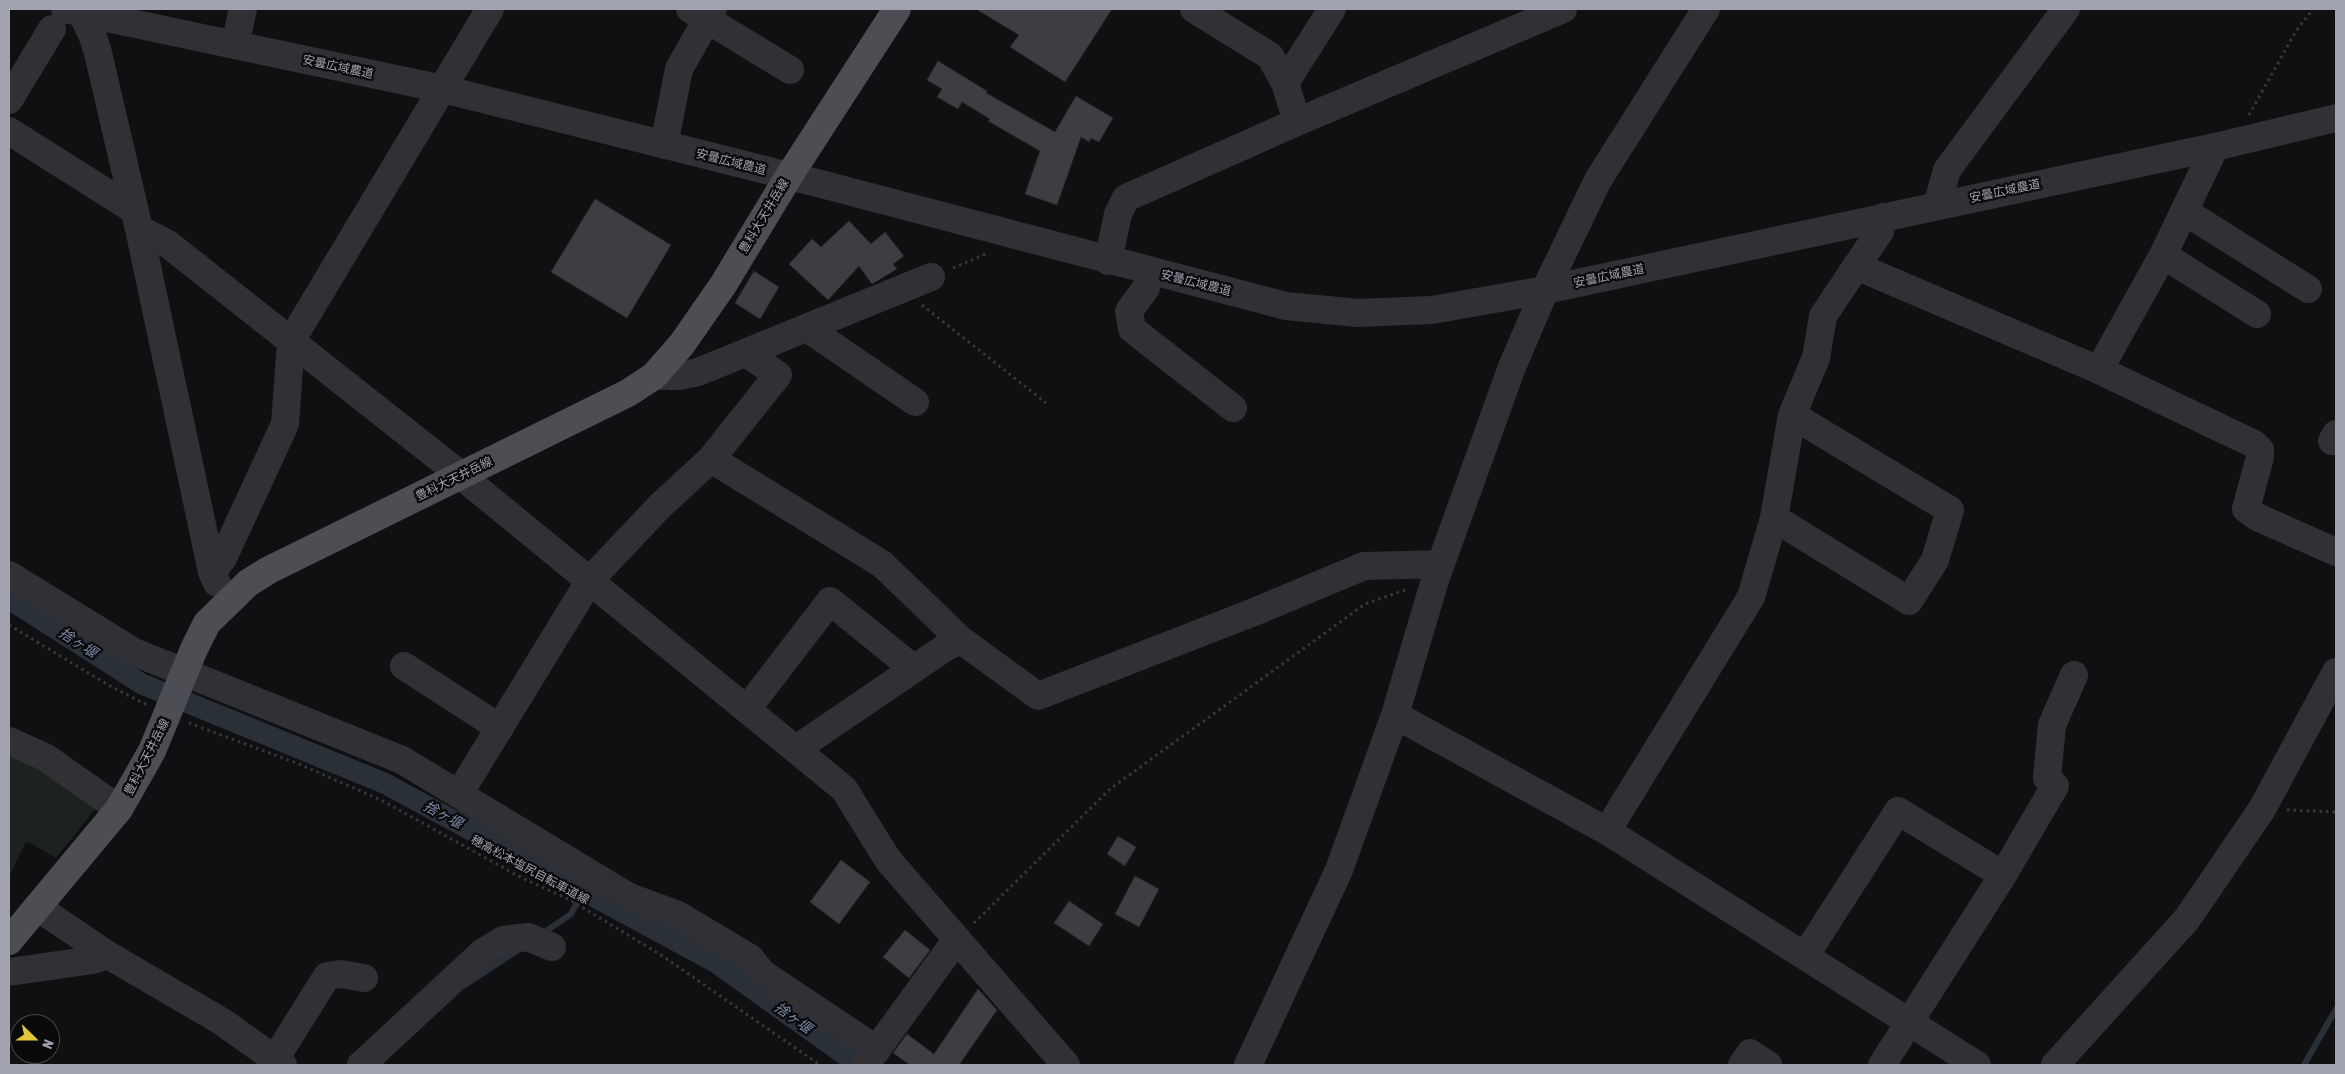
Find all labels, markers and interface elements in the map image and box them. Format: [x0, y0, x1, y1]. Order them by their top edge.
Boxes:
street label: 安曇広域農道 [301, 52, 375, 82]
street label: 安曇広域農道 [694, 146, 768, 178]
street label: 豊科大天井岳線 [736, 176, 792, 256]
street label: 安曇広域農道 [1968, 176, 2042, 206]
street label: 安曇広域農道 [1572, 261, 1646, 291]
street label: 安曇広域農道 [1159, 267, 1233, 299]
street label: 豊科大天井岳線 [413, 454, 495, 504]
water label: 捨ヶ堰 [56, 625, 100, 661]
street label: 豊科大天井岳線 [122, 716, 172, 798]
water label: 捨ヶ堰 [421, 798, 465, 832]
street label: 穂高松本塩尻自転車道線 [468, 833, 592, 907]
water label: 捨ヶ堰 [771, 999, 815, 1037]
north arrow [10, 1014, 60, 1064]
text: N [39, 1037, 57, 1051]

